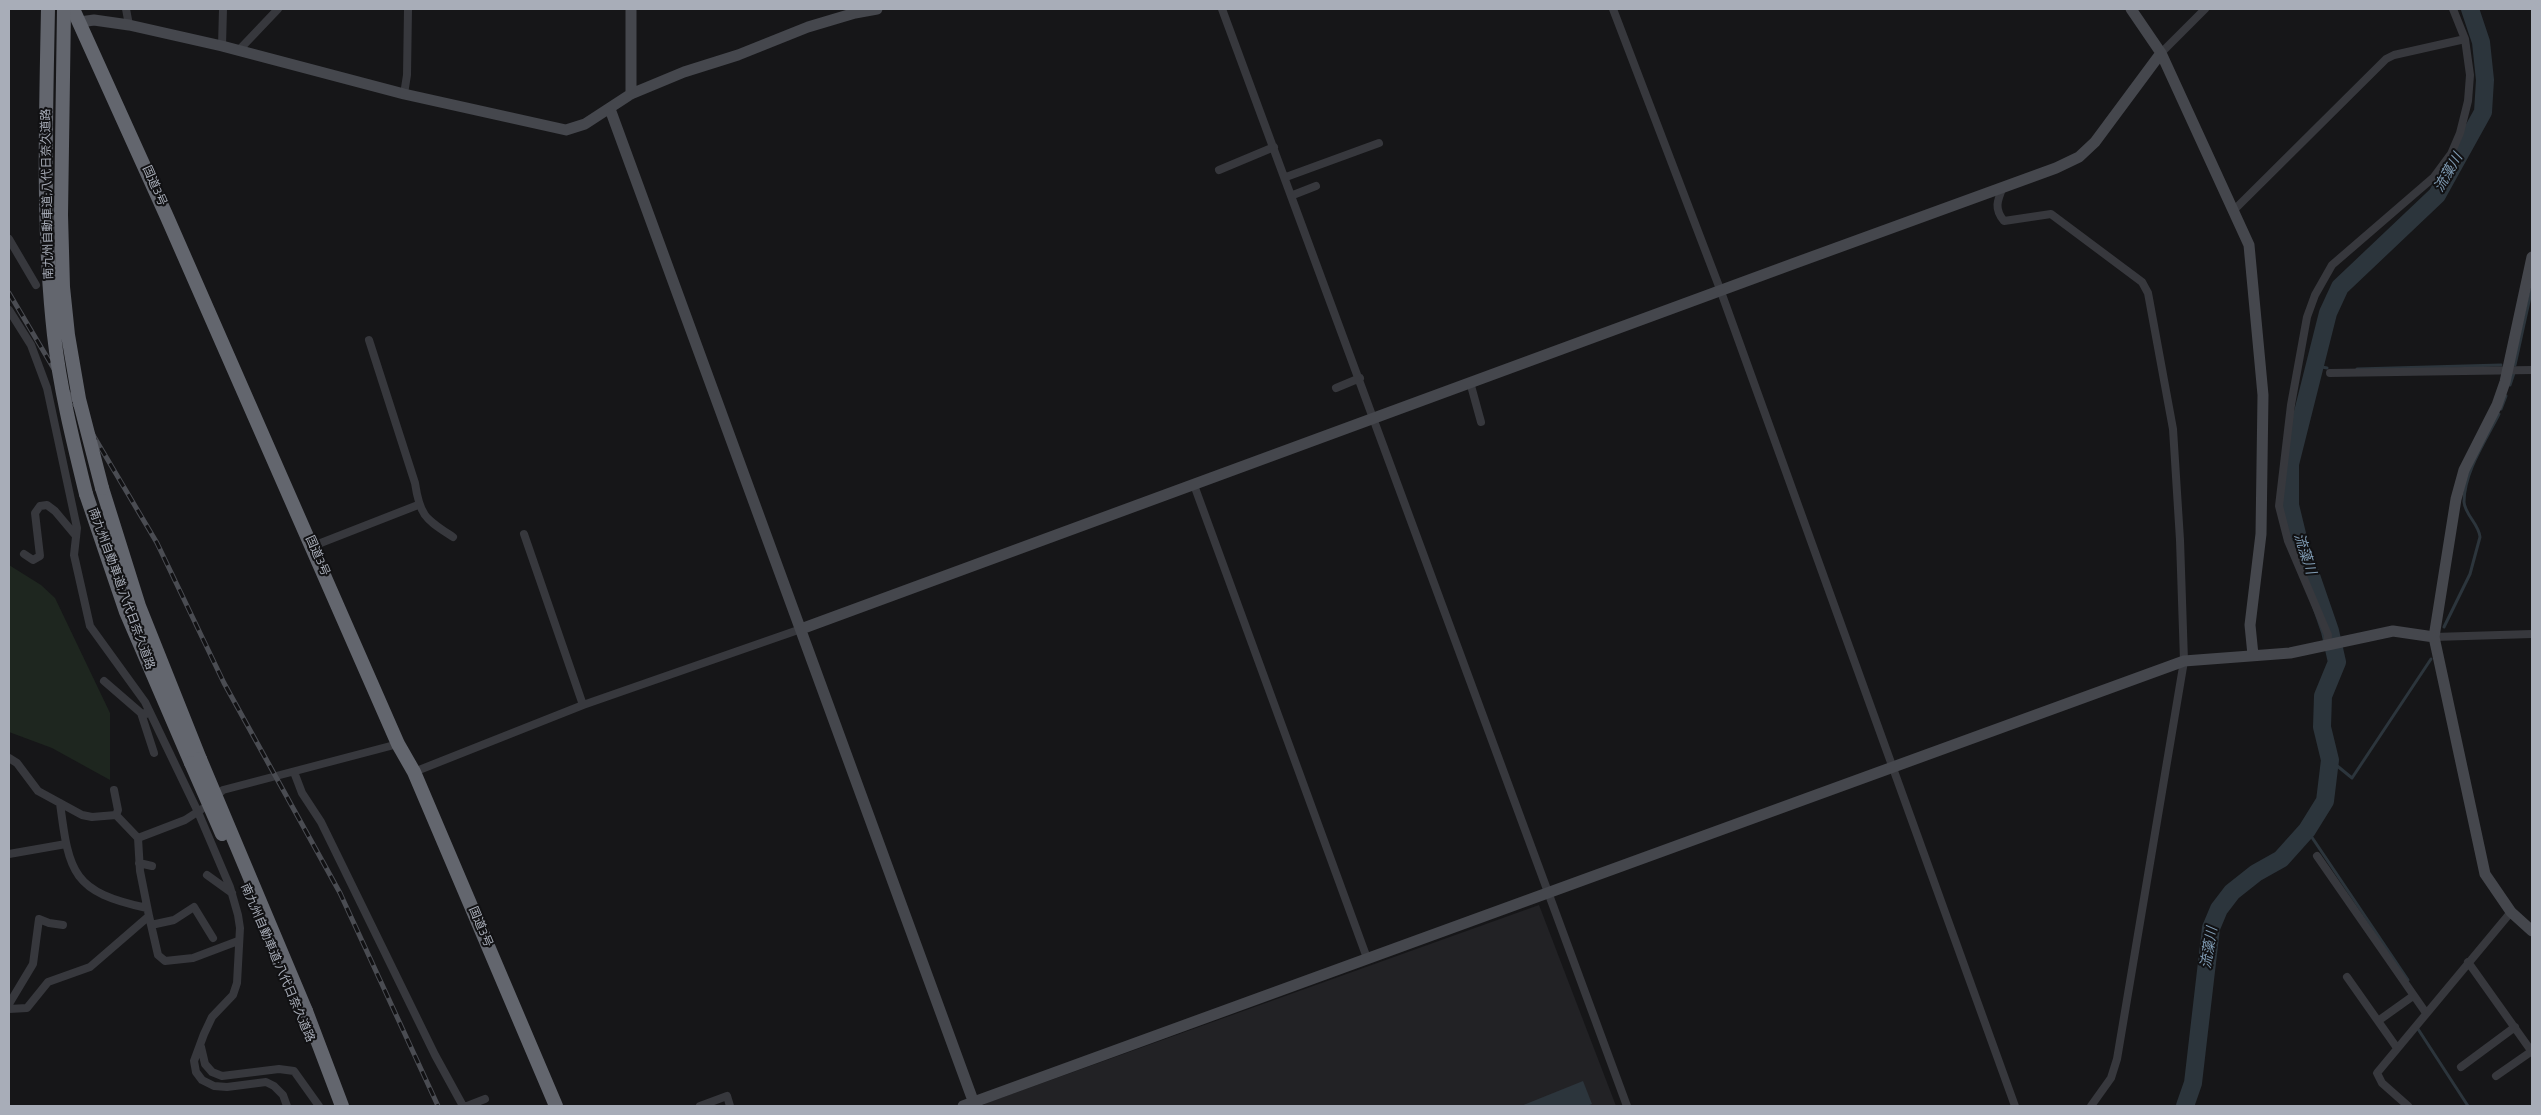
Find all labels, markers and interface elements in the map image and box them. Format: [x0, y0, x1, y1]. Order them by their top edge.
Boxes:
street label: 南九州自動車道;八代日奈久道路 [39, 108, 57, 280]
water label: 流藻川 [2431, 151, 2467, 195]
street label: 国道3号 [139, 164, 169, 208]
street label: 南九州自動車道;八代日奈久道路 [85, 506, 157, 672]
water label: 流藻川 [2290, 531, 2318, 577]
street label: 国道3号 [302, 534, 332, 578]
street label: 南九州自動車道;八代日奈久道路 [237, 881, 317, 1045]
street label: 国道3号 [465, 905, 495, 949]
water label: 流藻川 [2198, 926, 2222, 970]

